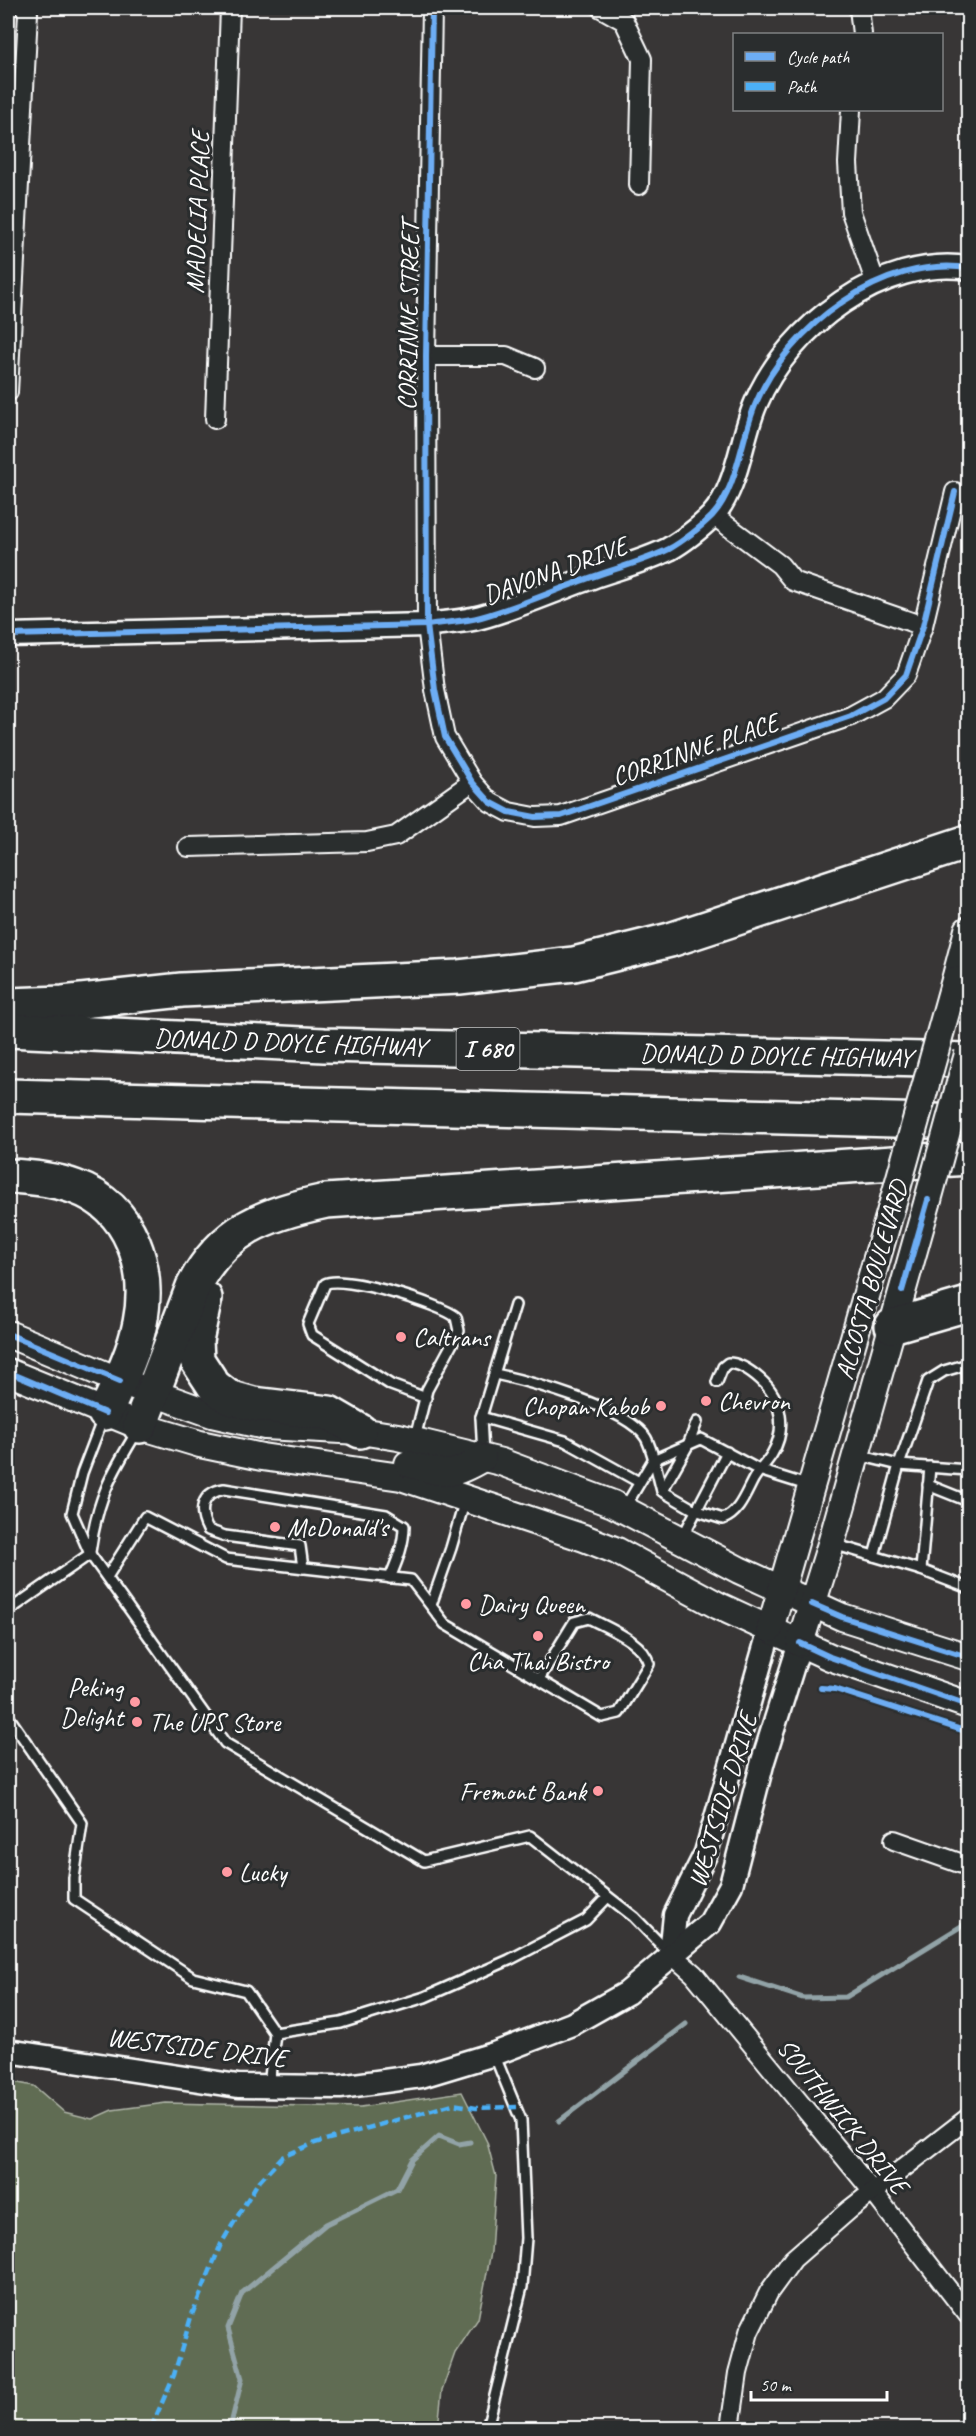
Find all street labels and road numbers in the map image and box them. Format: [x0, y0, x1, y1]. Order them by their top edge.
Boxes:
street label: MADELIA PLACE [178, 126, 217, 294]
street label: CORRINNE STREET [390, 214, 427, 411]
street label: DAVONA DRIVE [479, 528, 635, 612]
street label: CORRINNE PLACE [608, 704, 786, 793]
street label: DONALD D DOYLE HIGHWAY [153, 1021, 431, 1064]
road number: I 680 [456, 1028, 520, 1070]
street label: DONALD D DOYLE HIGHWAY [640, 1037, 917, 1074]
street label: ALCOSTA BOULEVARD [827, 1174, 916, 1383]
street label: WESTSIDE DRIVE [680, 1706, 766, 1891]
street label: WESTSIDE DRIVE [106, 2020, 292, 2075]
street label: SOUTHWICK DRIVE [770, 2032, 918, 2204]

